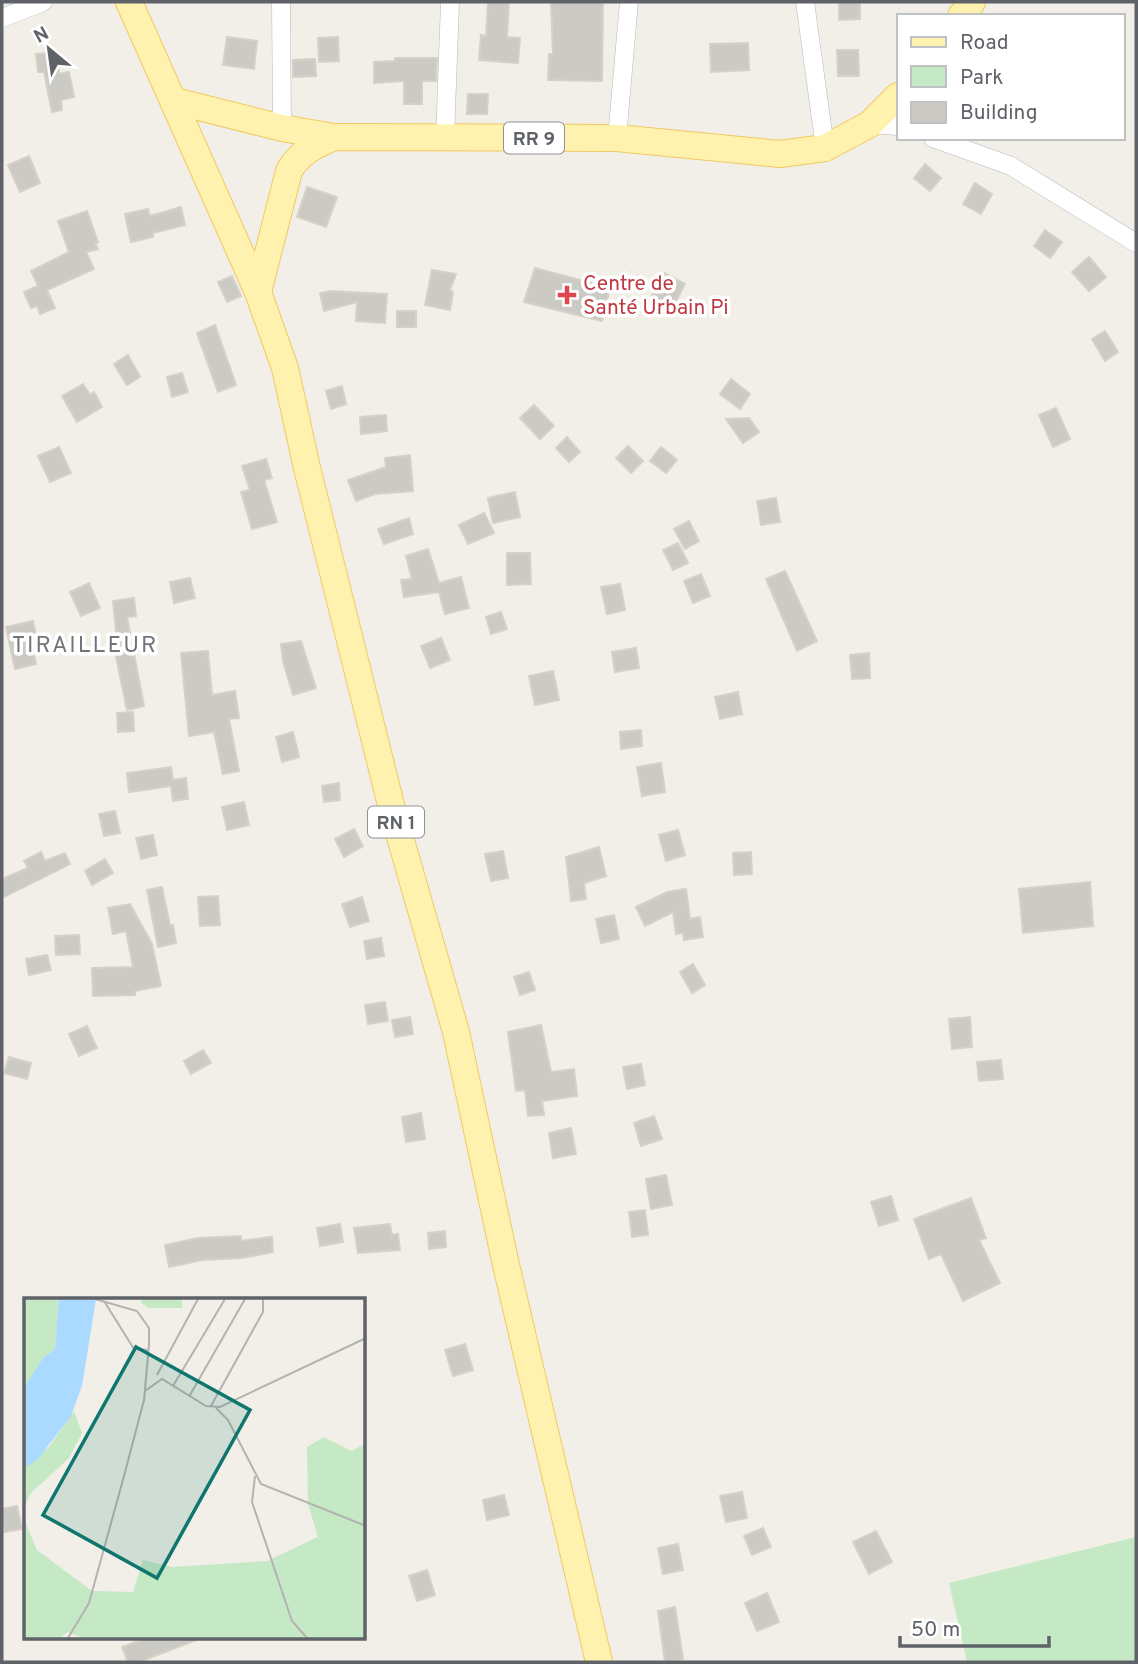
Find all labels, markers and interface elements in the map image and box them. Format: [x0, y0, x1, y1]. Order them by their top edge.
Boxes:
north arrow [14, 14, 84, 84]
legend [897, 14, 1124, 140]
text: N [30, 22, 54, 50]
text: Road [960, 30, 1009, 57]
text: Park [960, 65, 1003, 92]
text: Building [960, 100, 1038, 127]
road number: RR 9 [504, 122, 564, 154]
place label: Centre de Santé Urbain Pi [583, 271, 729, 322]
marker: Centre de Santé Urbain Pi [557, 285, 577, 305]
district label: TIRAILLEUR [12, 632, 158, 661]
road number: RN 1 [368, 806, 424, 838]
inset map [24, 1298, 366, 1640]
scale bar [900, 1604, 1049, 1648]
text: 50 m [911, 1617, 960, 1644]

